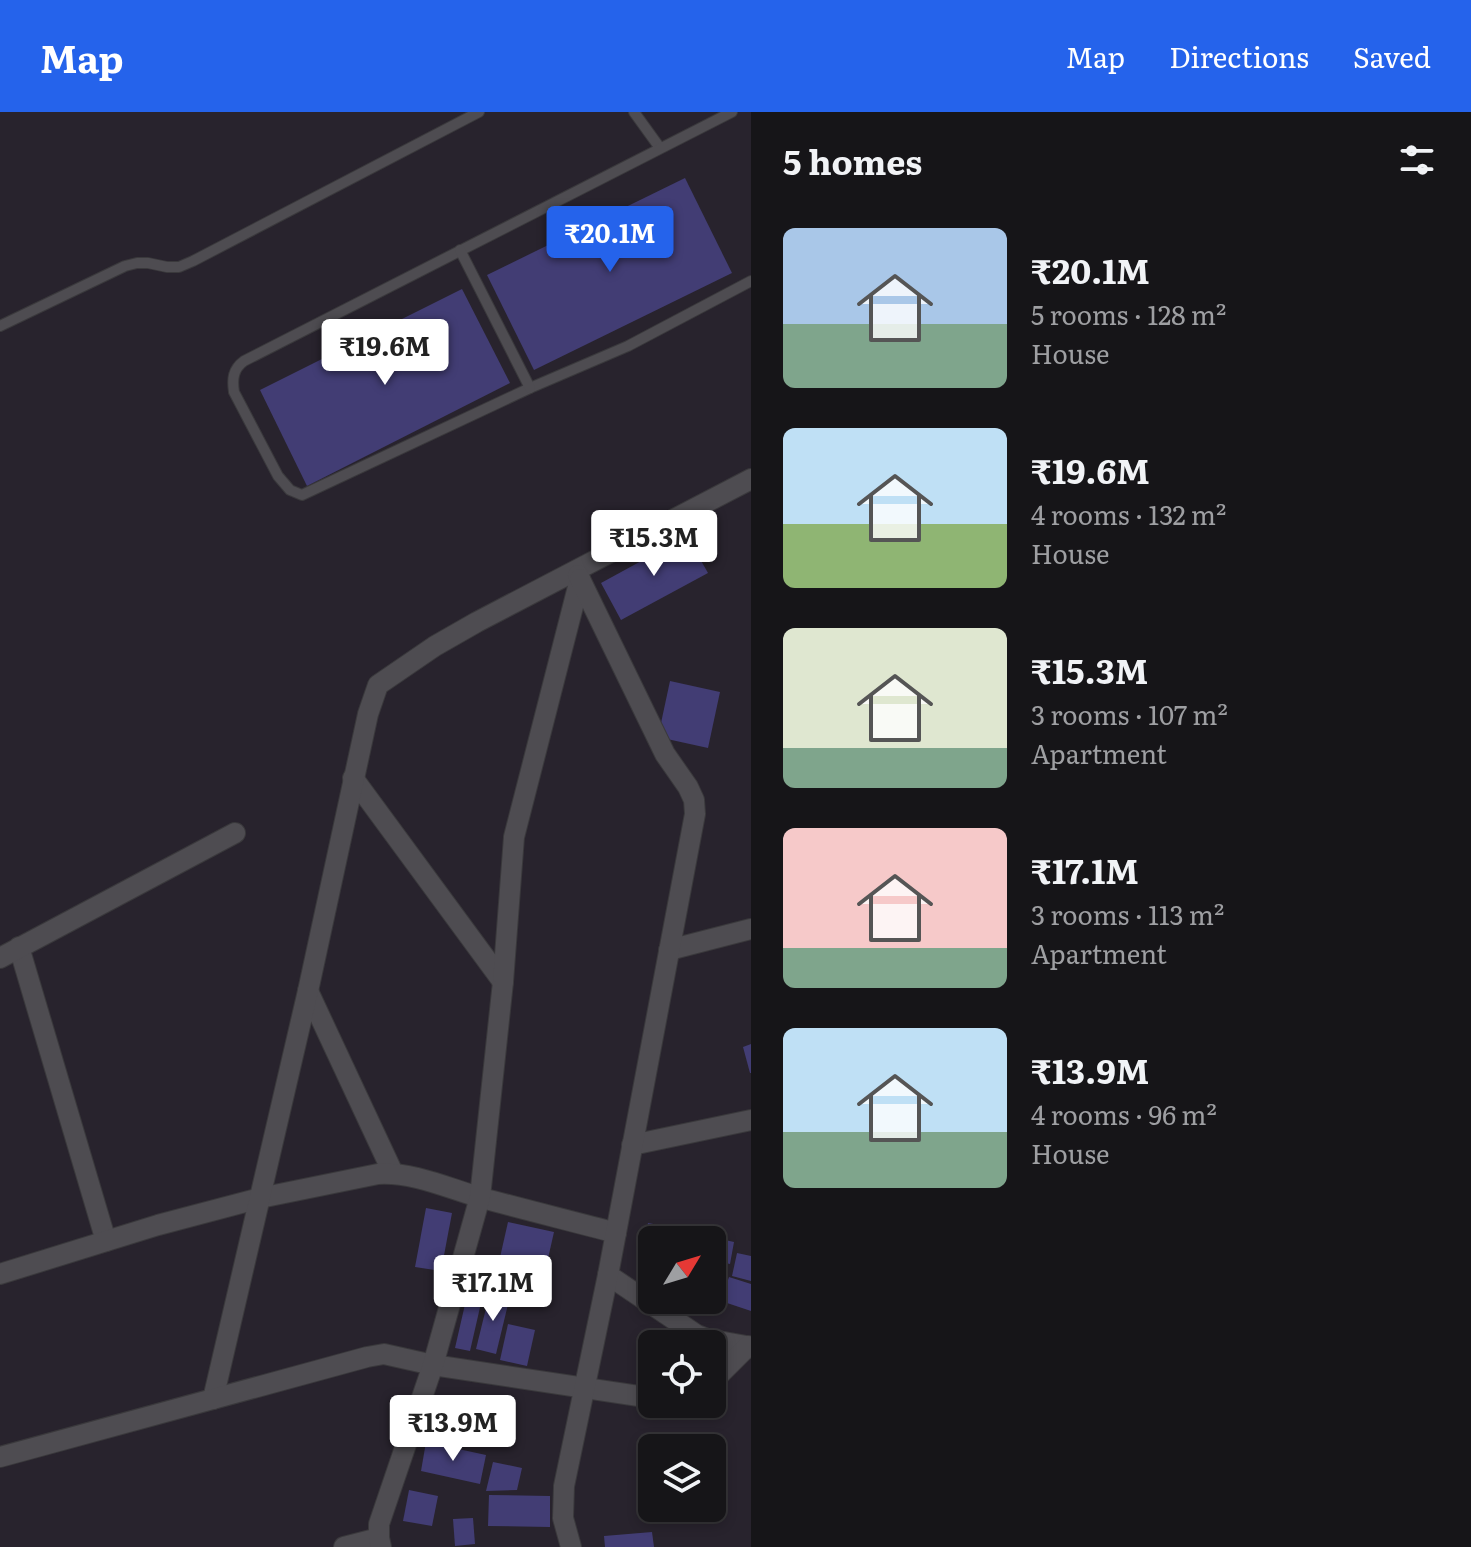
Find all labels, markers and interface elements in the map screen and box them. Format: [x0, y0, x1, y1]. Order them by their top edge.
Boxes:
text: Map [40, 28, 124, 85]
text: Map [1066, 35, 1125, 77]
text: Directions [1169, 35, 1309, 77]
text: Saved [1353, 35, 1431, 77]
text: 5 homes [783, 135, 922, 185]
icon: filters [1395, 138, 1439, 182]
pin: ₹20.1M [545, 206, 675, 274]
text: ₹20.1M [565, 212, 655, 251]
text: ₹20.1M [1031, 244, 1150, 294]
icon: home [847, 260, 943, 356]
text: 5 rooms · 128 m² [1031, 294, 1226, 333]
pin: ₹19.6M [320, 319, 450, 387]
text: ₹19.6M [340, 325, 430, 364]
text: House [1031, 333, 1109, 372]
text: ₹19.6M [1031, 444, 1150, 494]
icon: home [847, 460, 943, 556]
text: 4 rooms · 132 m² [1031, 494, 1226, 533]
pin: ₹15.3M [589, 510, 719, 578]
text: ₹15.3M [609, 516, 699, 555]
text: House [1031, 533, 1109, 572]
text: ₹15.3M [1031, 644, 1148, 694]
icon: home [847, 660, 943, 756]
text: 3 rooms · 107 m² [1031, 694, 1228, 733]
text: Apartment [1031, 733, 1167, 772]
text: ₹17.1M [1031, 844, 1139, 894]
icon: home [847, 860, 943, 956]
text: 3 rooms · 113 m² [1031, 894, 1224, 933]
text: Apartment [1031, 933, 1167, 972]
text: ₹13.9M [1031, 1044, 1149, 1094]
icon: home [847, 1060, 943, 1156]
text: 4 rooms · 96 m² [1031, 1094, 1217, 1133]
text: House [1031, 1133, 1109, 1172]
north arrow [638, 1226, 726, 1314]
map controls [638, 1226, 726, 1522]
pin: ₹17.1M [428, 1255, 558, 1323]
text: ₹17.1M [452, 1261, 534, 1300]
button: locate [638, 1330, 726, 1418]
pin: ₹13.9M [388, 1395, 518, 1463]
text: ₹13.9M [408, 1401, 498, 1440]
button: layers [638, 1434, 726, 1522]

